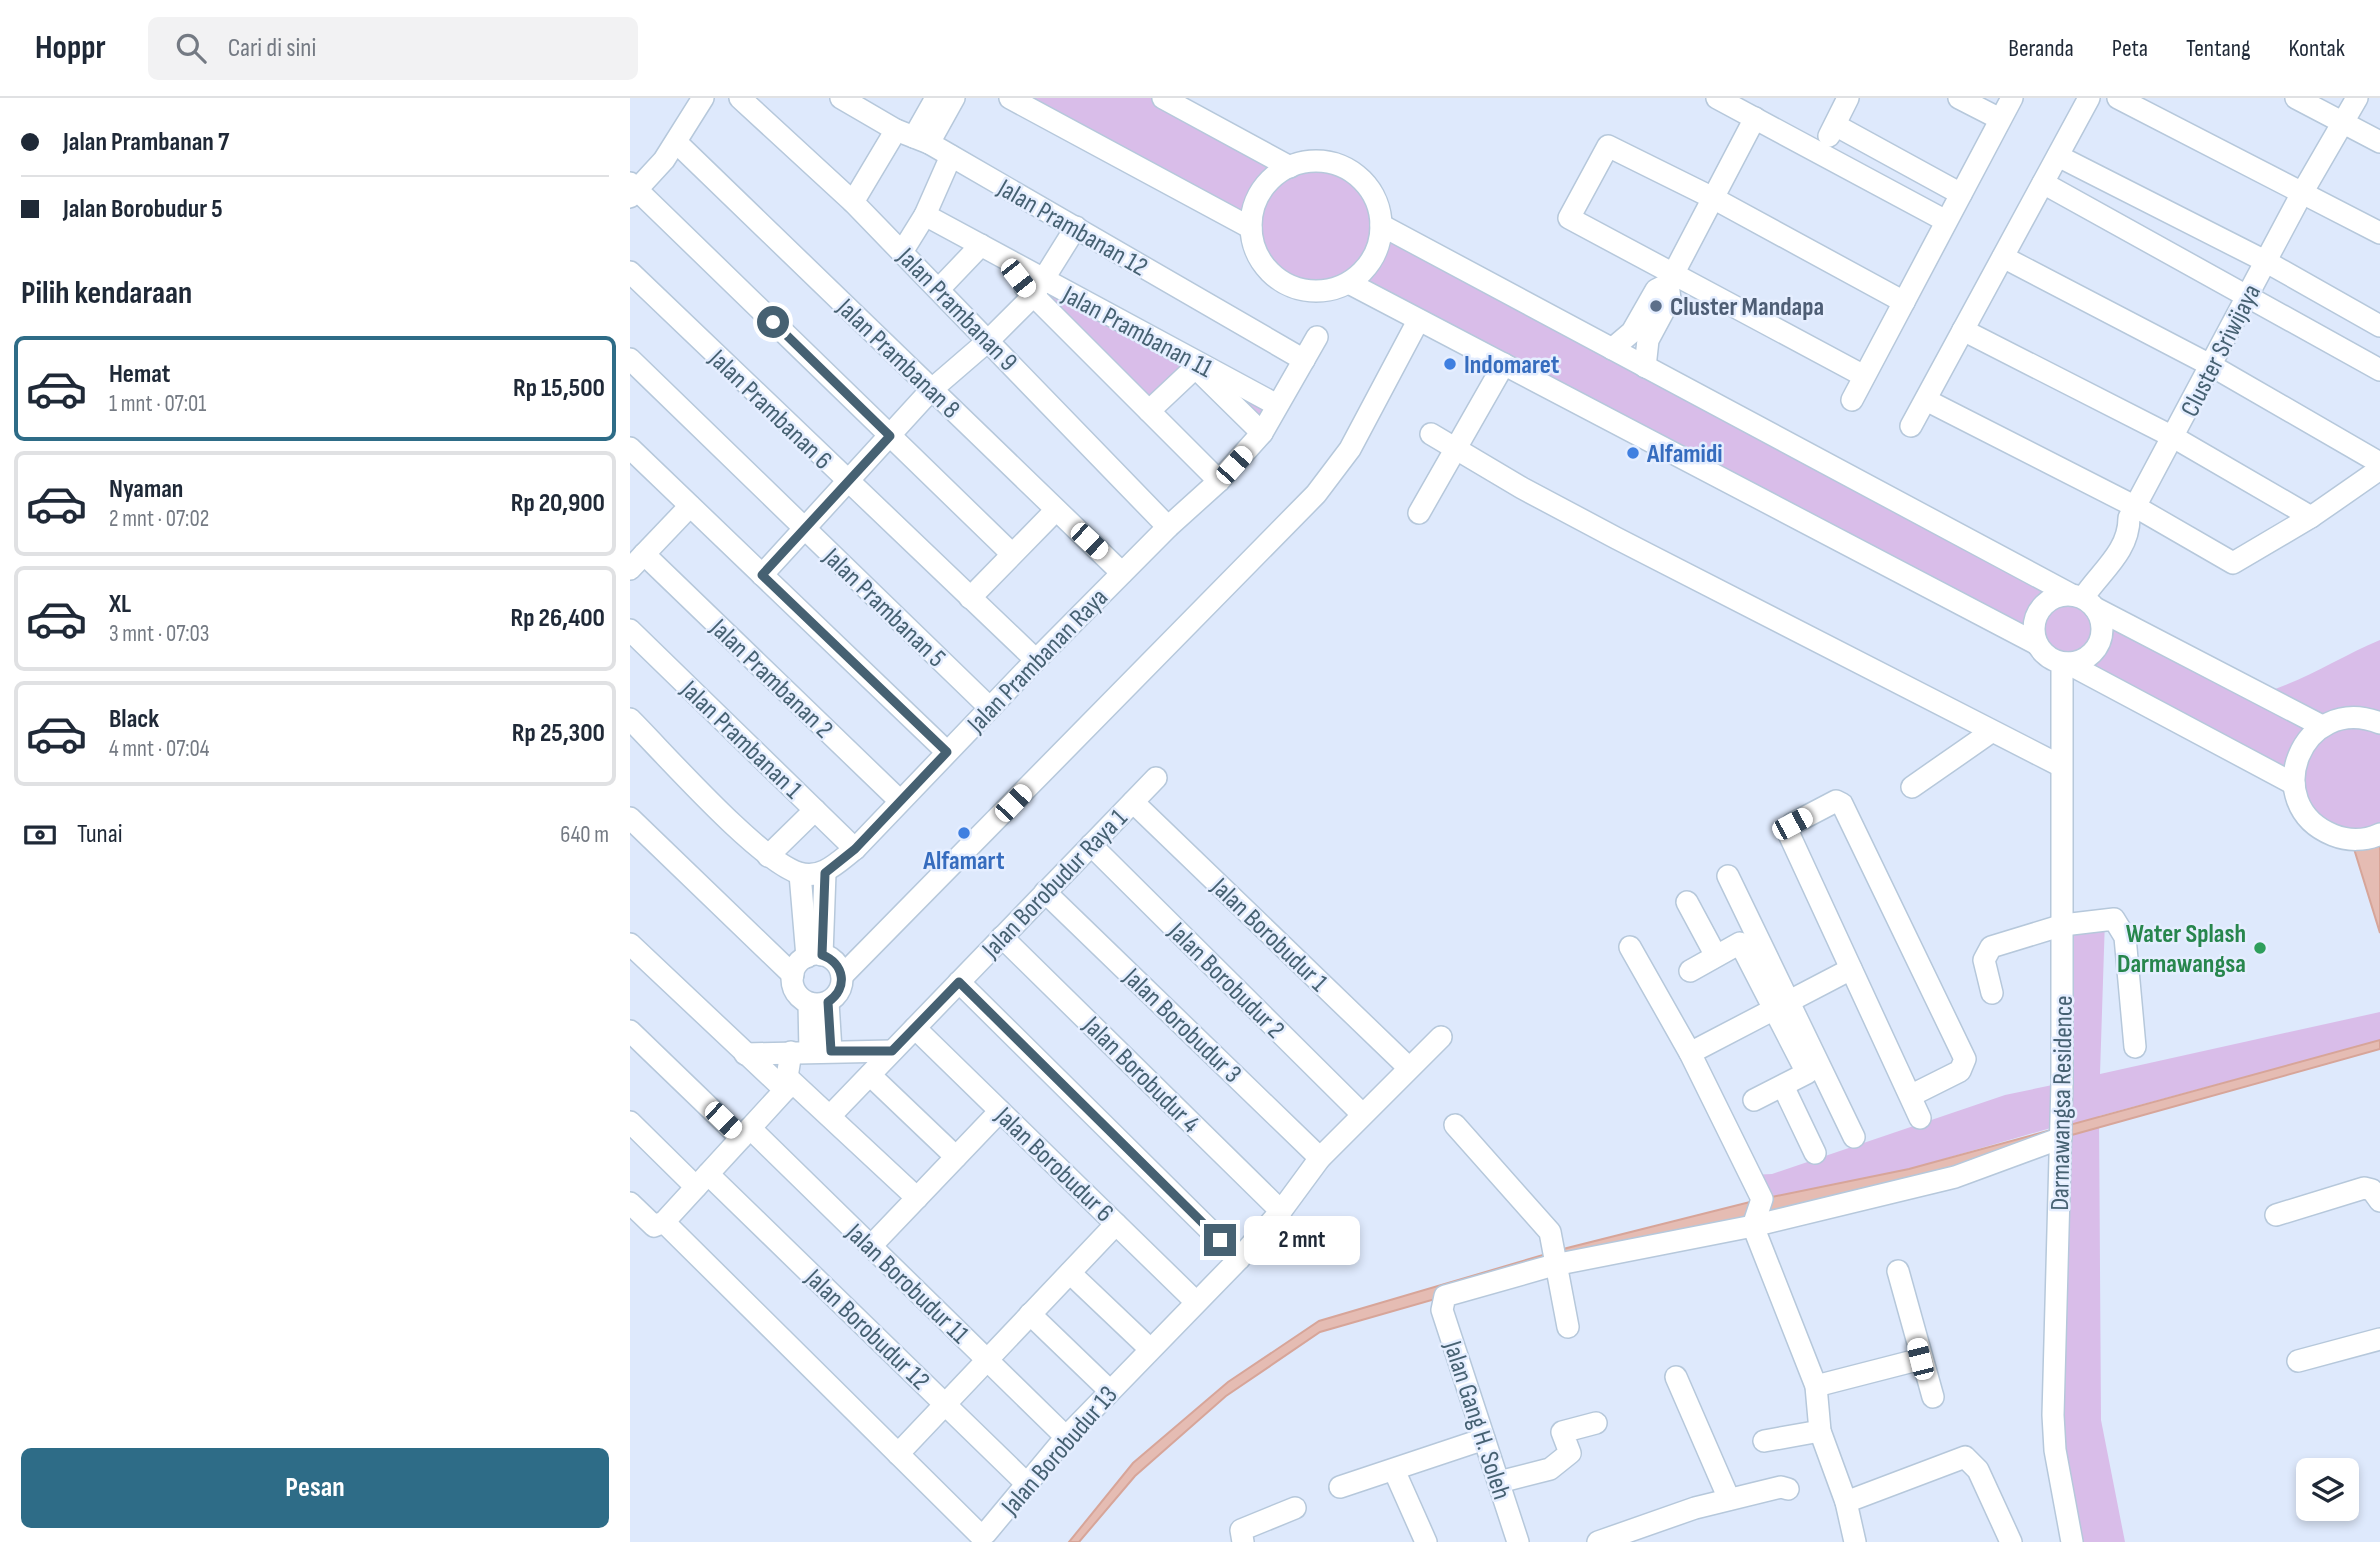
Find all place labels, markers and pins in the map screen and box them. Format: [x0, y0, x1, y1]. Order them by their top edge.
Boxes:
place label: Cluster Mandapa [1670, 292, 1824, 323]
marker: Cluster Mandapa [1648, 298, 1664, 314]
place label: Indomaret [1464, 350, 1560, 381]
marker: Indomaret [1442, 356, 1458, 372]
place label: Alfamidi [1646, 439, 1723, 470]
marker: Alfamidi [1625, 445, 1641, 461]
marker: Alfamart [956, 825, 972, 841]
place label: Alfamart [922, 846, 1005, 877]
place label: Water Splash Darmawangsa [2117, 919, 2246, 980]
marker: Water Splash Darmawangsa [2252, 940, 2268, 956]

